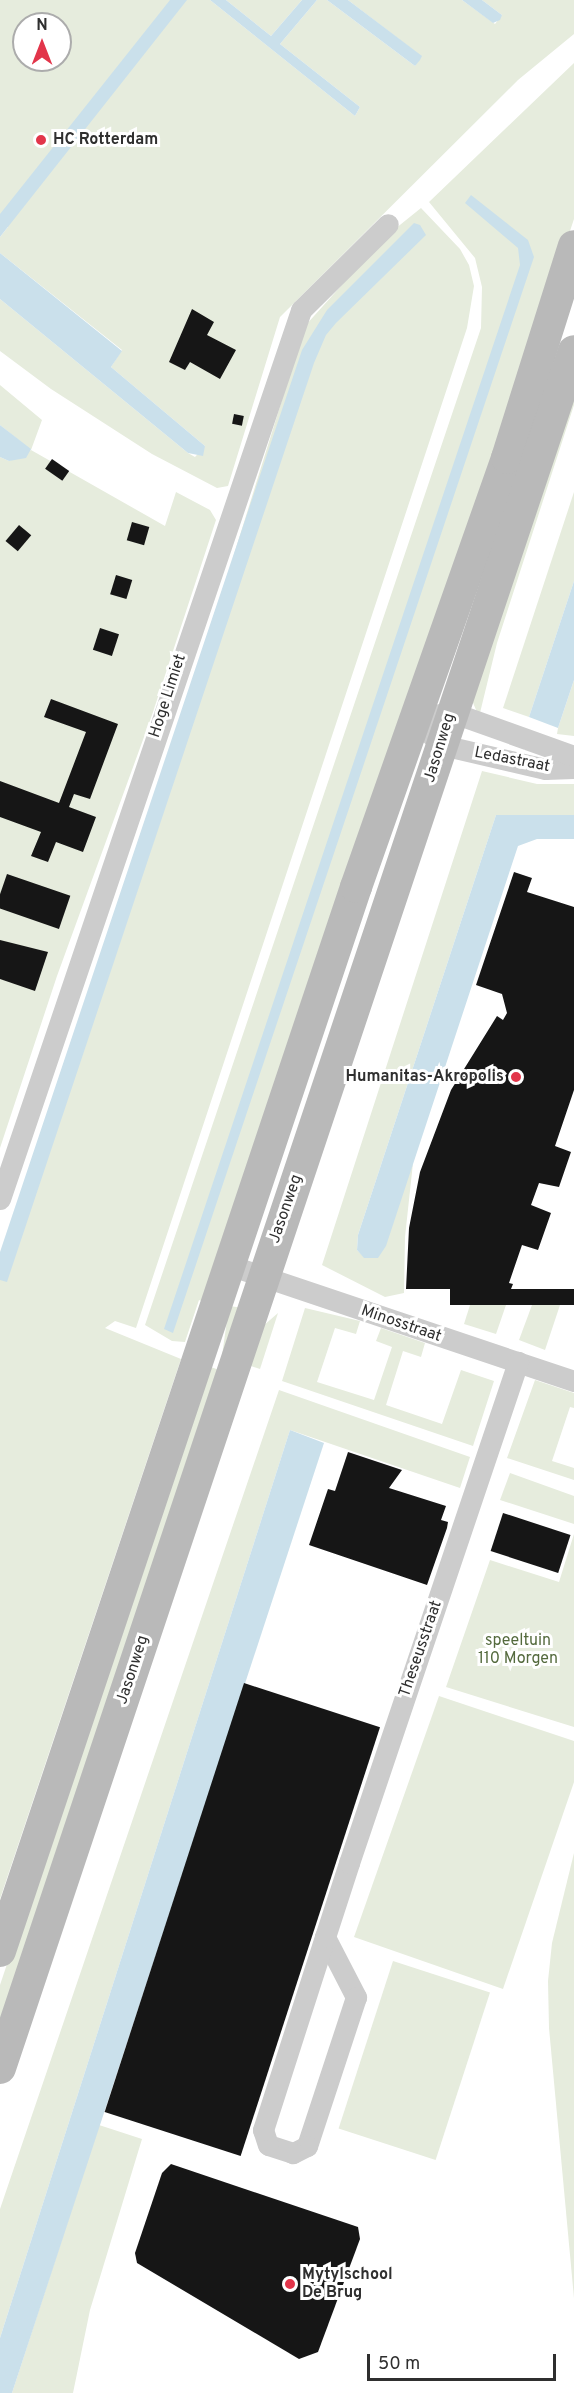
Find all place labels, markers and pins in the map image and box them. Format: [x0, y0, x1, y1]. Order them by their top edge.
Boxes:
place label: HC Rotterdam [53, 130, 158, 150]
marker: HC Rotterdam [34, 133, 48, 147]
place label: Humanitas-Akropolis [345, 1067, 504, 1087]
marker: Humanitas-Akropolis [509, 1070, 523, 1084]
place label: Mytylschool De Brug [302, 2265, 393, 2303]
marker: Mytylschool De Brug [283, 2277, 297, 2291]

